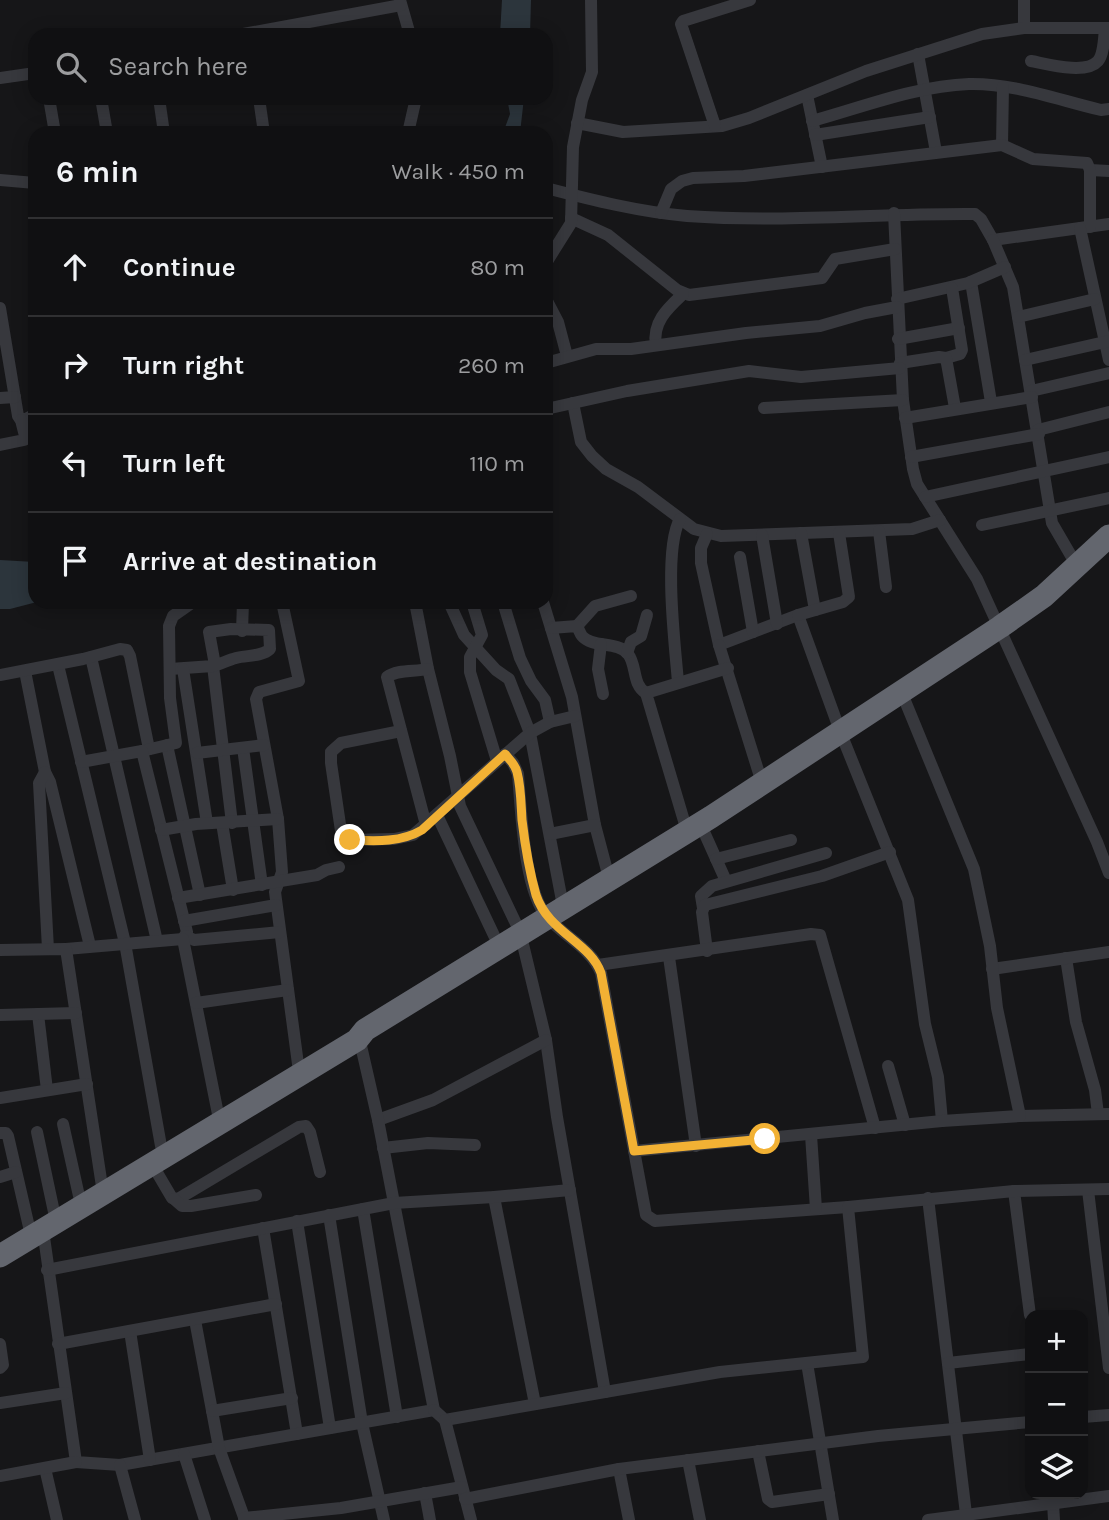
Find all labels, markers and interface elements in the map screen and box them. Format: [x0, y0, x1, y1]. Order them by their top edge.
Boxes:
search box [28, 28, 553, 105]
icon: search [52, 48, 90, 86]
text: Search here [108, 51, 248, 82]
text: 6 min [56, 154, 139, 190]
text: Walk · 450 m [392, 158, 525, 185]
icon: ahead [56, 248, 94, 286]
text: Continue [123, 252, 235, 283]
text: 80 m [470, 254, 525, 281]
icon: right [56, 346, 94, 384]
text: Turn right [123, 350, 244, 381]
text: 260 m [458, 352, 525, 379]
icon: left [56, 444, 94, 482]
text: Turn left [123, 448, 225, 479]
text: 110 m [469, 450, 525, 477]
icon: arrive [56, 542, 94, 580]
text: Arrive at destination [123, 546, 377, 577]
route end [334, 824, 365, 855]
route start [749, 1123, 780, 1154]
map controls [1025, 1310, 1088, 1499]
button: + [1025, 1310, 1088, 1373]
button: − [1025, 1373, 1088, 1436]
button: layers [1025, 1436, 1088, 1499]

